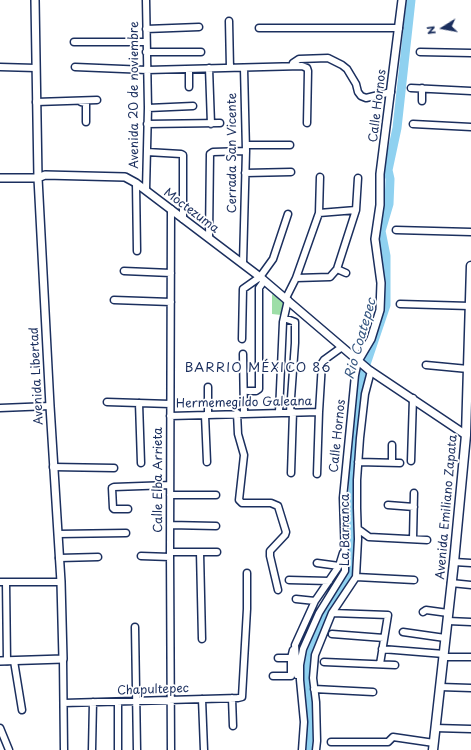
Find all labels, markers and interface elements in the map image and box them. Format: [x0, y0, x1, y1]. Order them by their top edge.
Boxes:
north arrow [423, 8, 463, 48]
street label: Avenida 20 de noviembre [128, 21, 142, 169]
text: N [422, 24, 440, 36]
street label: Calle Hornos [366, 69, 390, 143]
street label: Cerrada San Vicente [226, 93, 240, 213]
street label: Moctezuma [161, 186, 221, 236]
water label: Rio Coatepec [342, 297, 380, 381]
street label: Avenida Libertad [27, 327, 47, 425]
district label: BARRIO MÉXICO 86 [185, 360, 331, 376]
street label: Hermemegildo Galeana [176, 395, 312, 411]
street label: Calle Hornos [327, 399, 349, 473]
street label: Calle Elba Arrieta [152, 427, 166, 533]
street label: Avenida Emiliano Zapata [433, 434, 461, 580]
street label: La Barranca [339, 494, 353, 566]
street label: Chapultepec [117, 682, 189, 698]

